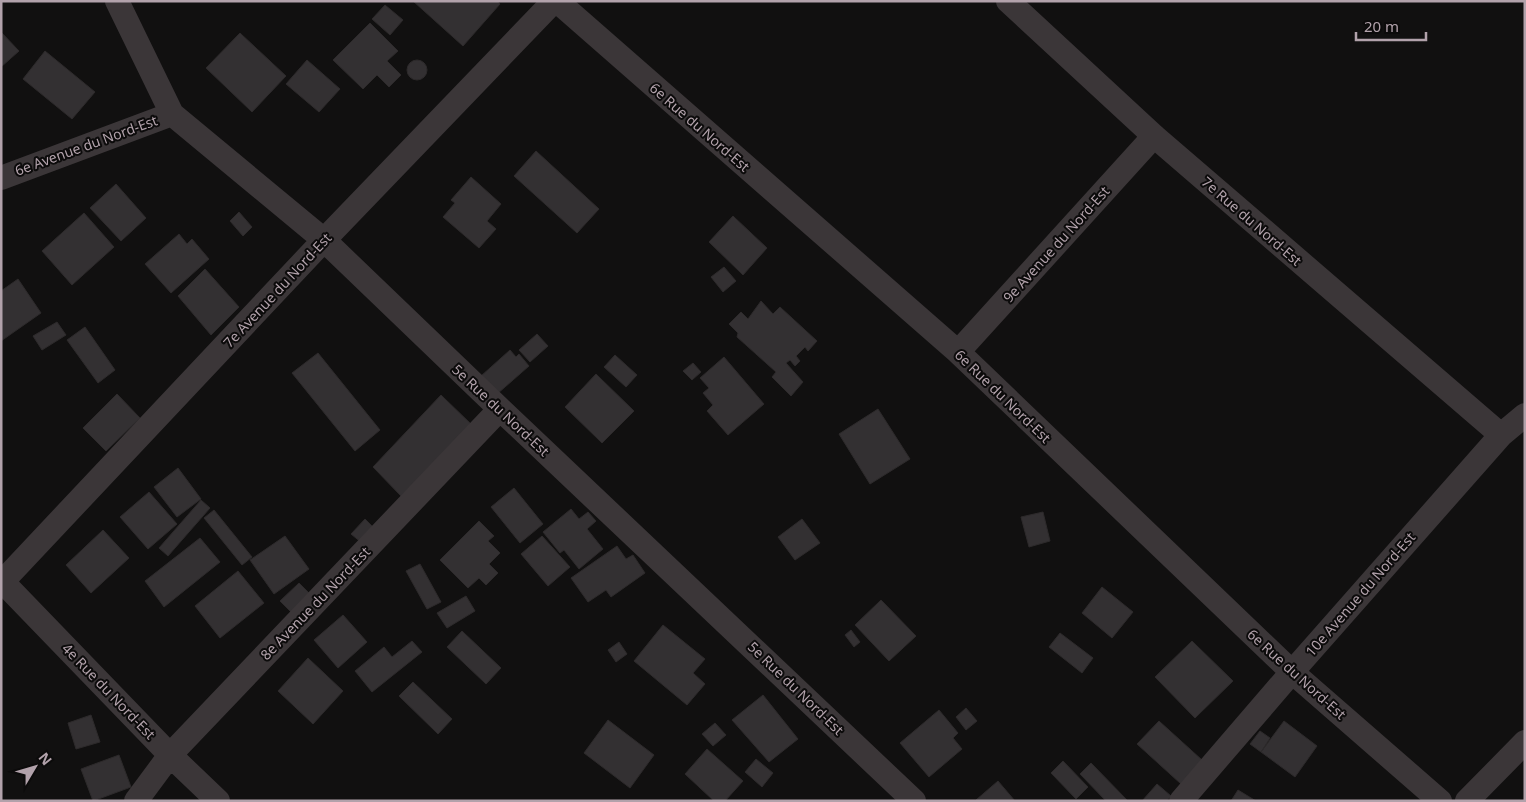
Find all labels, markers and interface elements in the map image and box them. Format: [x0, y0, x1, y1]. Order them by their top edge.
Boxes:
scale bar [1356, 10, 1426, 42]
text: 20 m [1364, 16, 1399, 36]
street label: 6e Rue du Nord-Est [646, 78, 754, 176]
street label: 6e Avenue du Nord-Est [12, 110, 160, 180]
street label: 7e Rue du Nord-Est [1198, 172, 1306, 270]
street label: 9e Avenue du Nord-Est [999, 182, 1113, 306]
street label: 7e Avenue du Nord-Est [219, 228, 335, 352]
street label: 6e Rue du Nord-Est [951, 345, 1055, 447]
street label: 5e Rue du Nord-Est [448, 360, 554, 460]
street label: 10e Avenue du Nord-Est [1301, 528, 1419, 660]
street label: 8e Avenue du Nord-Est [256, 542, 374, 664]
street label: 6e Rue du Nord-Est [1244, 625, 1350, 723]
street label: 5e Rue du Nord-Est [744, 637, 848, 739]
street label: 4e Rue du Nord-Est [58, 639, 160, 743]
north arrow [10, 742, 60, 792]
text: N [35, 748, 57, 769]

